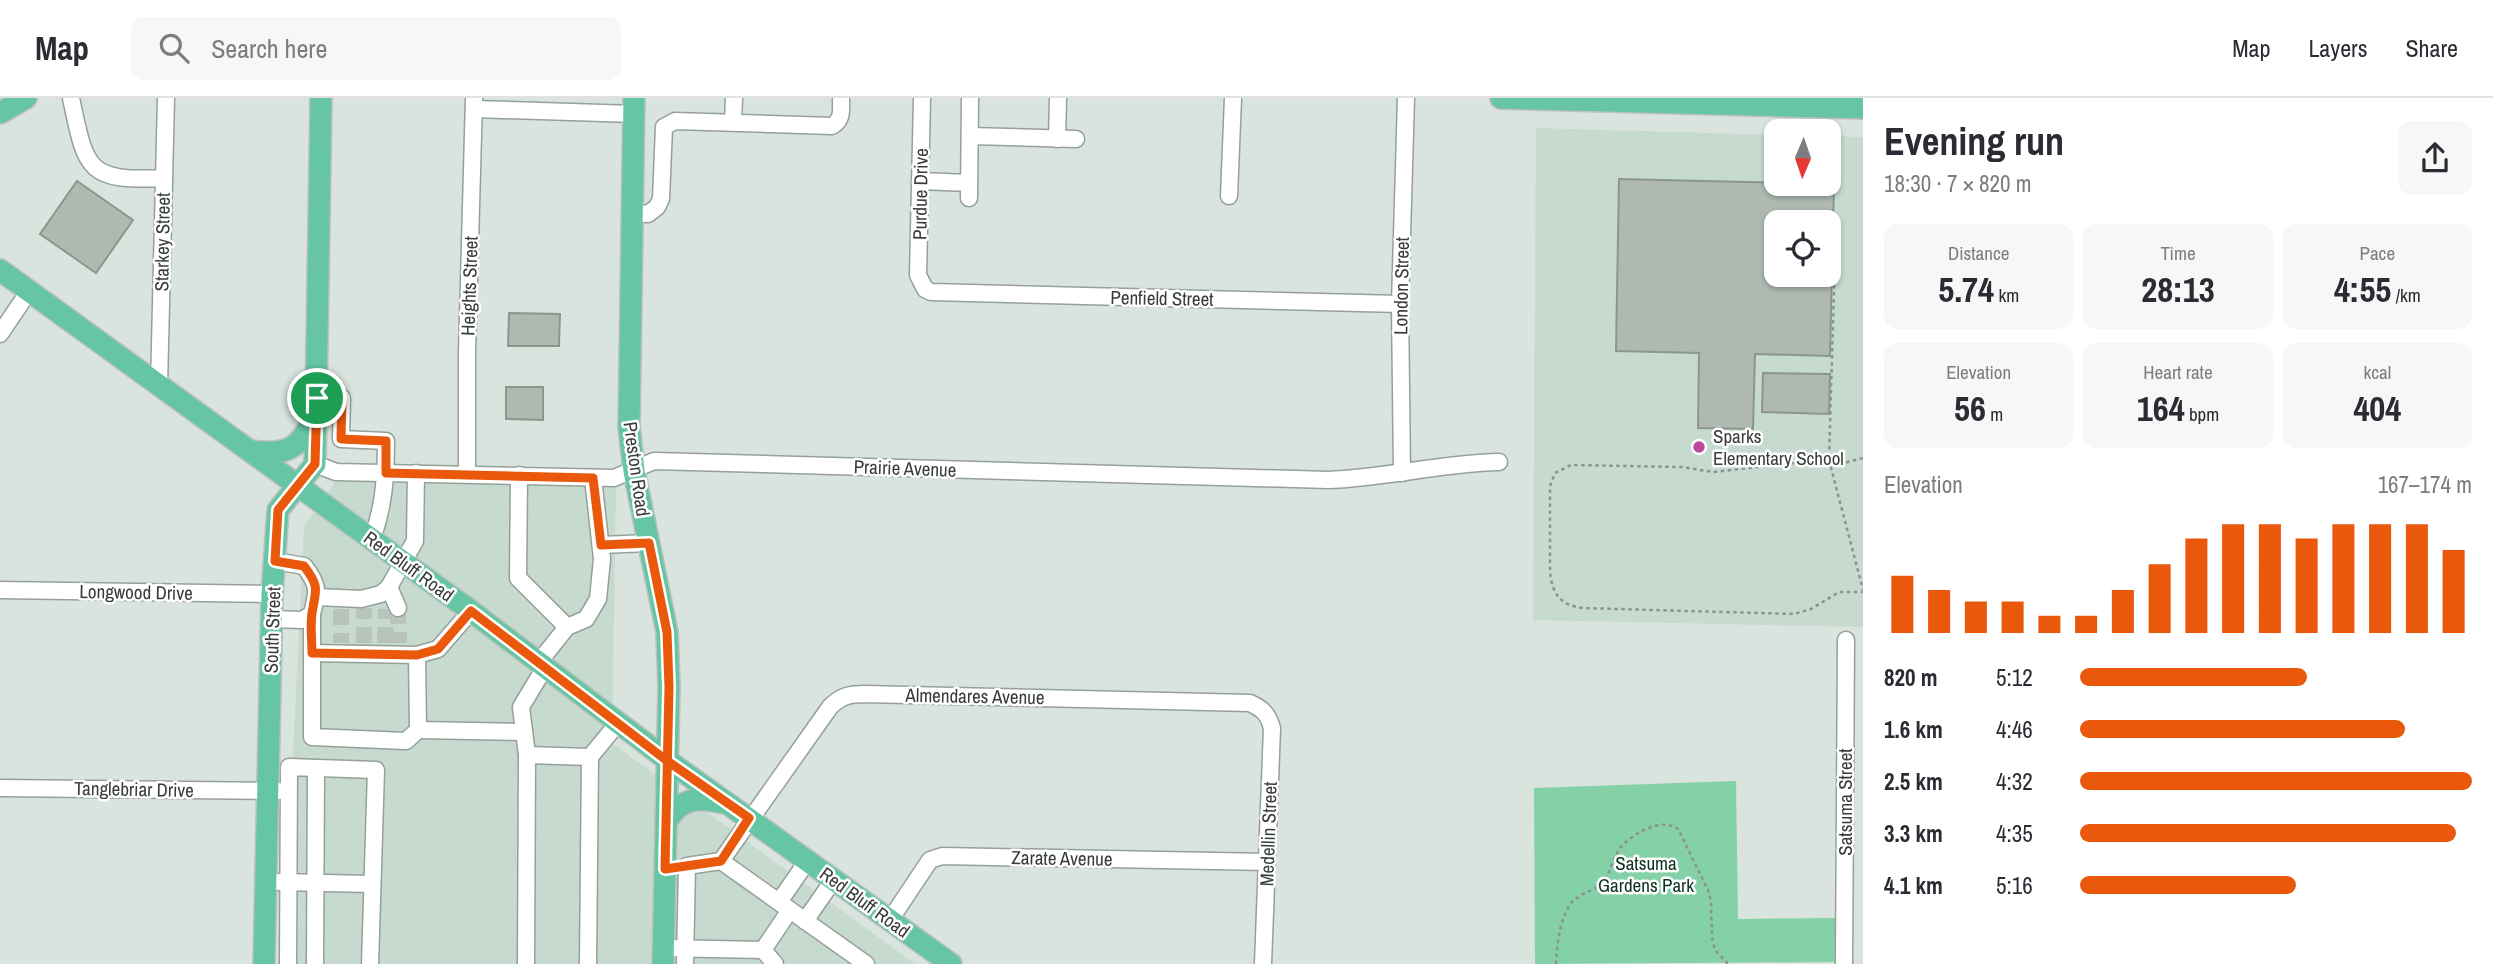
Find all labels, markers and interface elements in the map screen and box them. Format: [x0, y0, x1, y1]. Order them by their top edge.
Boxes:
search box [131, 17, 621, 80]
text: Map [35, 26, 89, 70]
icon: search [155, 29, 193, 67]
text: Search here [211, 31, 327, 66]
text: Map [2232, 32, 2270, 64]
text: Layers [2308, 32, 2367, 64]
text: Share [2405, 32, 2458, 64]
text: Evening run [1884, 116, 2064, 167]
north arrow [1764, 119, 1841, 196]
map controls [1764, 119, 1841, 287]
button: share [2398, 121, 2472, 195]
street label: Purdue Drive [906, 148, 934, 240]
text: 18:30 · 7 × 820 m [1884, 168, 2031, 199]
street label: Starkey Street [148, 192, 176, 292]
button: locate [1764, 210, 1841, 287]
street label: Heights Street [454, 235, 484, 336]
street label: London Street [1387, 236, 1415, 335]
text: Distance [1948, 240, 2009, 266]
text: Time [2160, 240, 2196, 266]
text: Pace [2360, 240, 2395, 266]
text: 5.74 [1938, 266, 1994, 313]
text: 28:13 [2141, 266, 2215, 313]
text: 4:55 [2334, 266, 2391, 313]
text: km [1994, 282, 2019, 308]
text: /km [2391, 282, 2421, 308]
street label: Penfield Street [1110, 284, 1214, 312]
text: Elevation [1946, 359, 2011, 385]
text: Heart rate [2143, 359, 2213, 385]
text: kcal [2363, 359, 2391, 385]
pin [287, 368, 347, 428]
icon: arrive [298, 379, 336, 417]
text: 56 [1954, 385, 1986, 432]
text: 164 [2137, 385, 2185, 432]
text: 404 [2353, 385, 2401, 432]
text: m [1986, 401, 2003, 427]
text: bpm [2185, 401, 2219, 427]
street label: Preston Road [617, 420, 657, 518]
place label: Sparks Elementary School [1713, 423, 1844, 471]
marker: Sparks Elementary School [1691, 439, 1707, 455]
street label: Prairie Avenue [853, 453, 957, 483]
text: Elevation [1884, 469, 1963, 500]
text: 167–174 m [2378, 469, 2472, 500]
street label: Red Bluff Road [359, 525, 459, 607]
street label: Longwood Drive [79, 578, 193, 606]
street label: South Street [257, 586, 287, 674]
text: 820 m [1884, 662, 1937, 693]
text: 5:12 [1996, 662, 2033, 693]
street label: Almendares Avenue [904, 682, 1045, 710]
text: 1.6 km [1884, 714, 1943, 745]
text: 4:46 [1996, 714, 2033, 745]
street label: Satsuma Street [1832, 748, 1858, 856]
text: 2.5 km [1884, 766, 1943, 797]
text: 4:32 [1996, 766, 2033, 797]
street label: Tanglebriar Drive [74, 775, 194, 803]
street label: Medellin Street [1253, 781, 1283, 887]
text: 3.3 km [1884, 818, 1943, 849]
text: 4:35 [1996, 818, 2033, 849]
street label: Zarate Avenue [1011, 844, 1113, 872]
park label: Satsuma Gardens Park [1598, 850, 1694, 898]
street label: Red Bluff Road [815, 861, 915, 943]
text: 4.1 km [1884, 870, 1943, 901]
text: 5:16 [1996, 870, 2033, 901]

